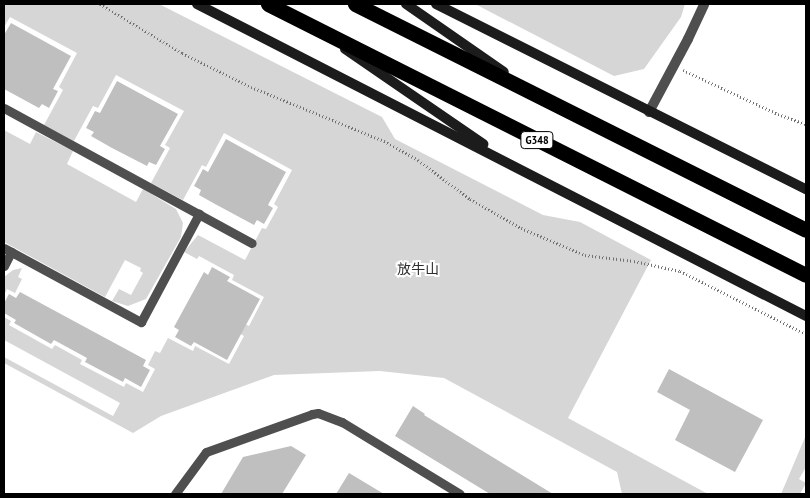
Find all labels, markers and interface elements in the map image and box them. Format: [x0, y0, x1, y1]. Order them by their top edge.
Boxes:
road number: G348 [520, 130, 554, 150]
park label: 放牛山 [397, 261, 439, 277]

